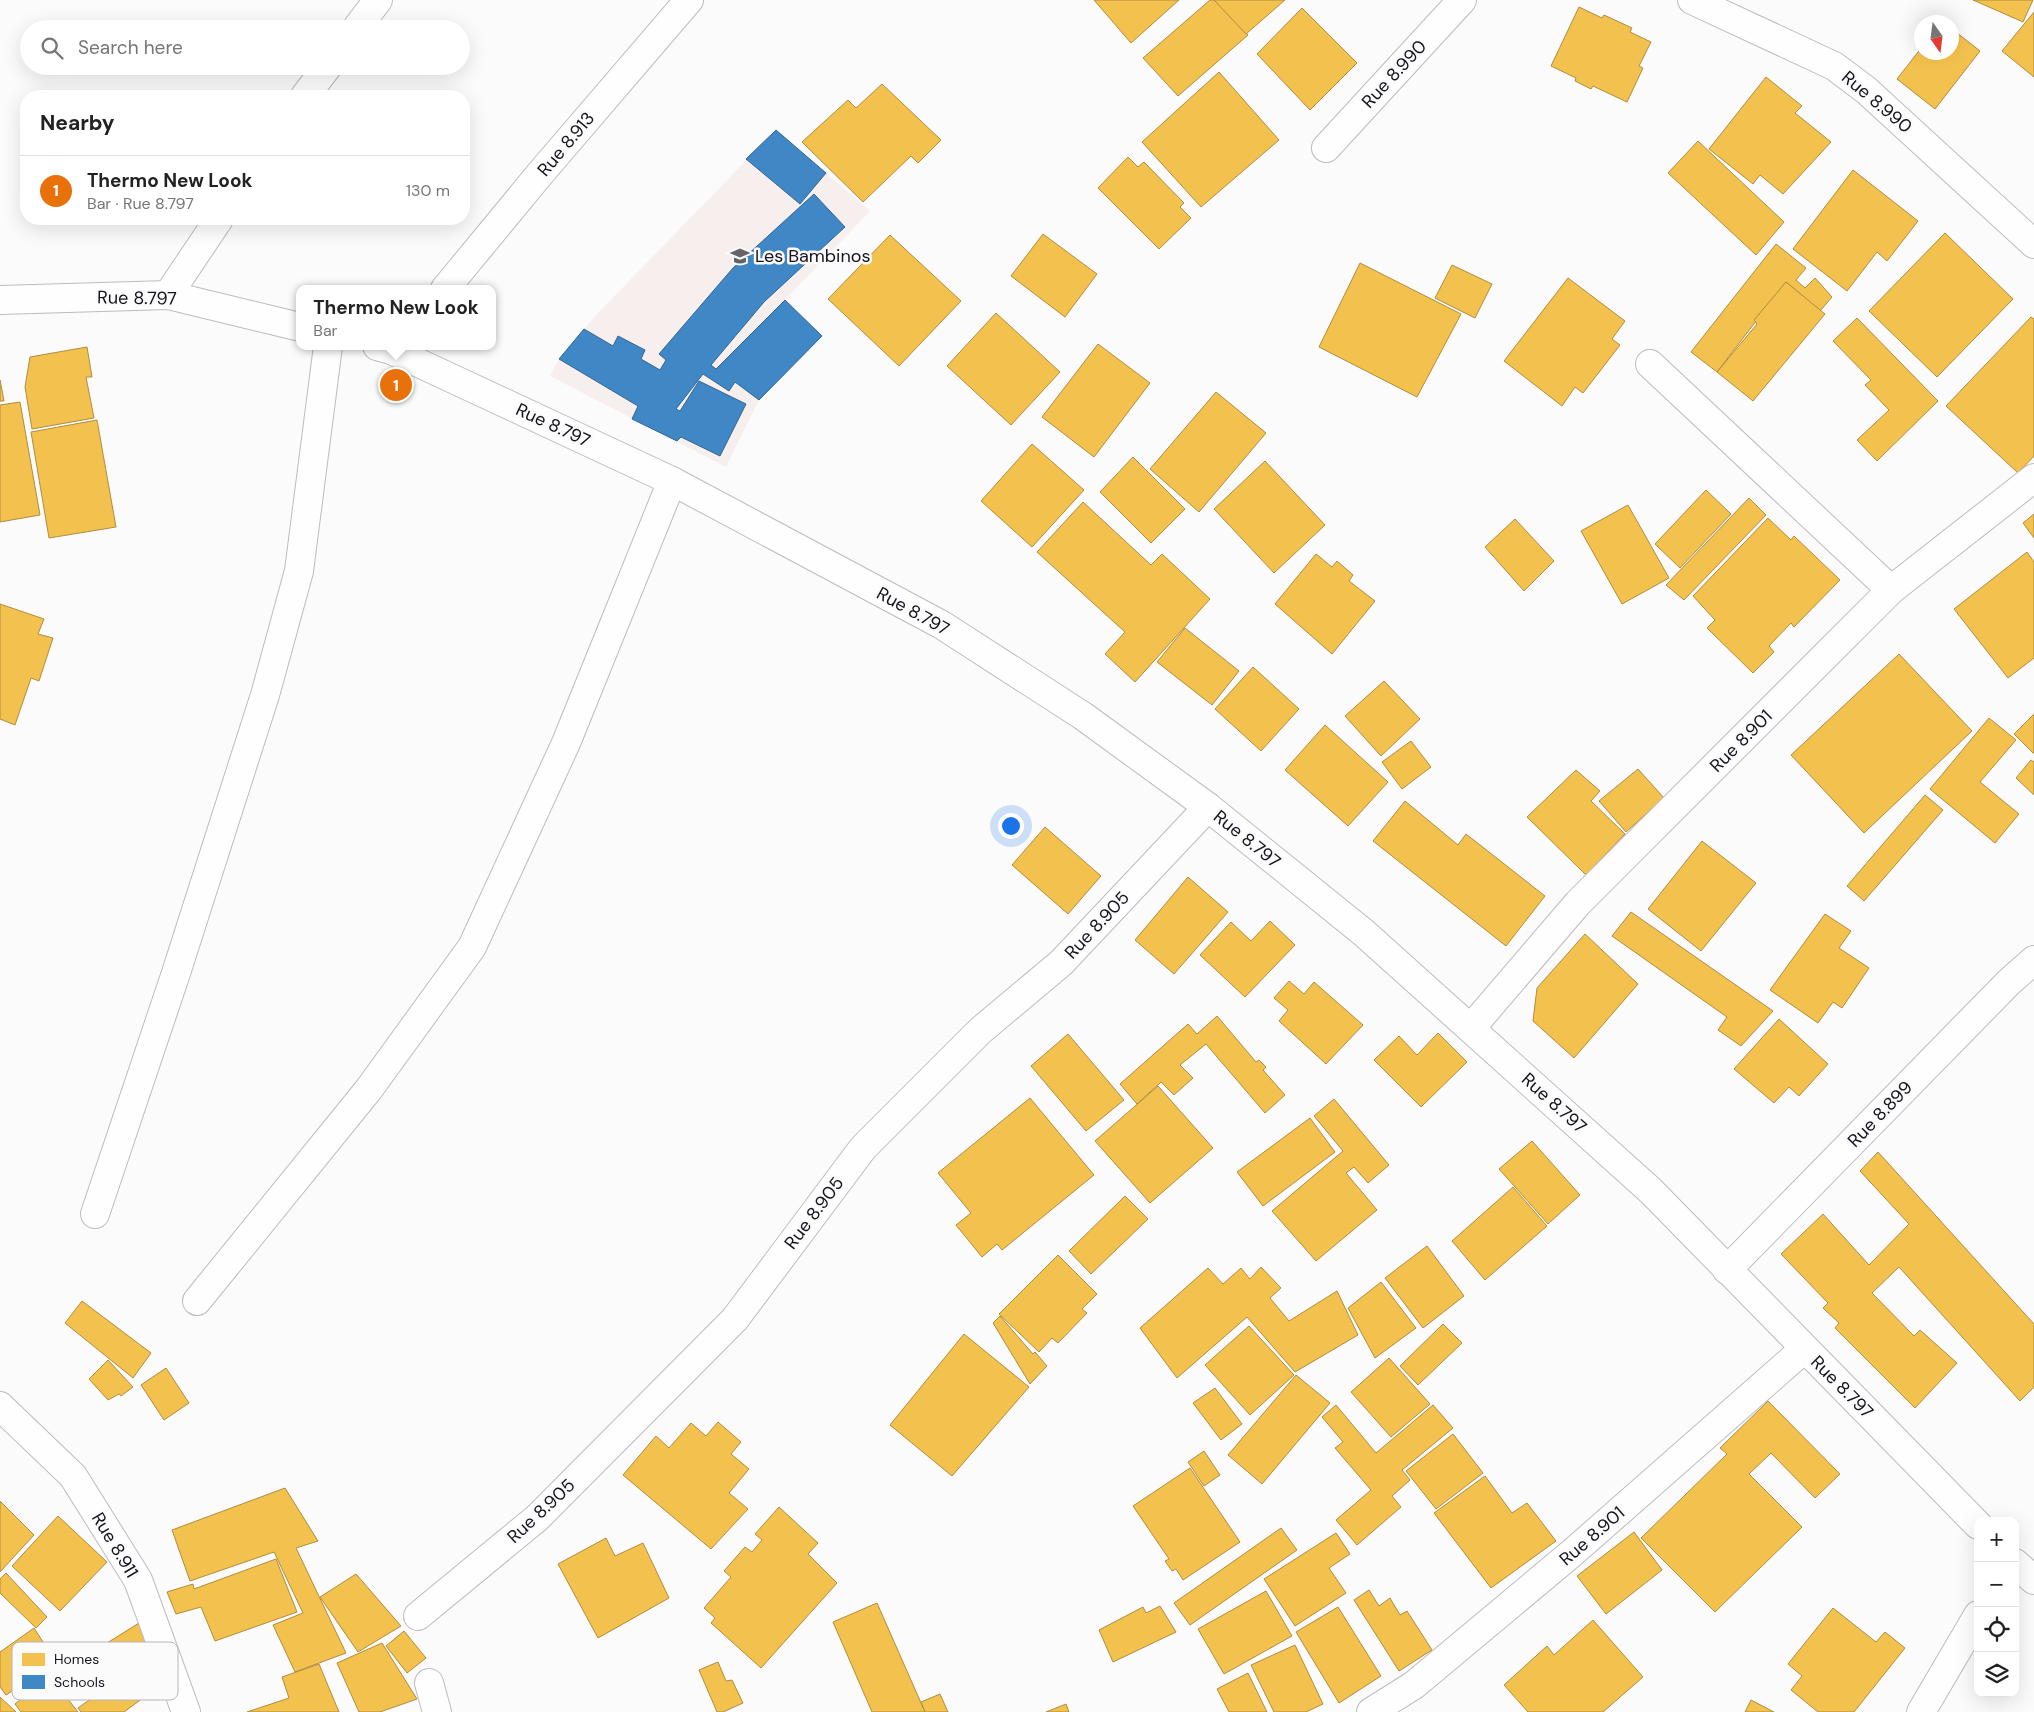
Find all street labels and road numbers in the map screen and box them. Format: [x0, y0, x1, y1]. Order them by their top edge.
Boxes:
street label: Rue 8.990 [1356, 35, 1432, 113]
street label: Rue 8.990 [1837, 66, 1917, 138]
street label: Rue 8.913 [532, 107, 600, 181]
street label: Rue 8.797 [97, 285, 177, 311]
street label: Rue 8.797 [512, 397, 594, 453]
street label: Rue 8.797 [872, 581, 954, 641]
street label: Rue 8.901 [1705, 705, 1777, 777]
street label: Rue 8.797 [1209, 805, 1285, 873]
street label: Rue 8.905 [1059, 886, 1135, 964]
street label: Rue 8.797 [1516, 1067, 1592, 1139]
street label: Rue 8.899 [1842, 1076, 1918, 1152]
street label: Rue 8.905 [779, 1172, 849, 1254]
street label: Rue 8.797 [1805, 1350, 1879, 1424]
street label: Rue 8.905 [502, 1473, 580, 1549]
street label: Rue 8.901 [1554, 1501, 1630, 1571]
street label: Rue 8.911 [86, 1508, 144, 1582]

